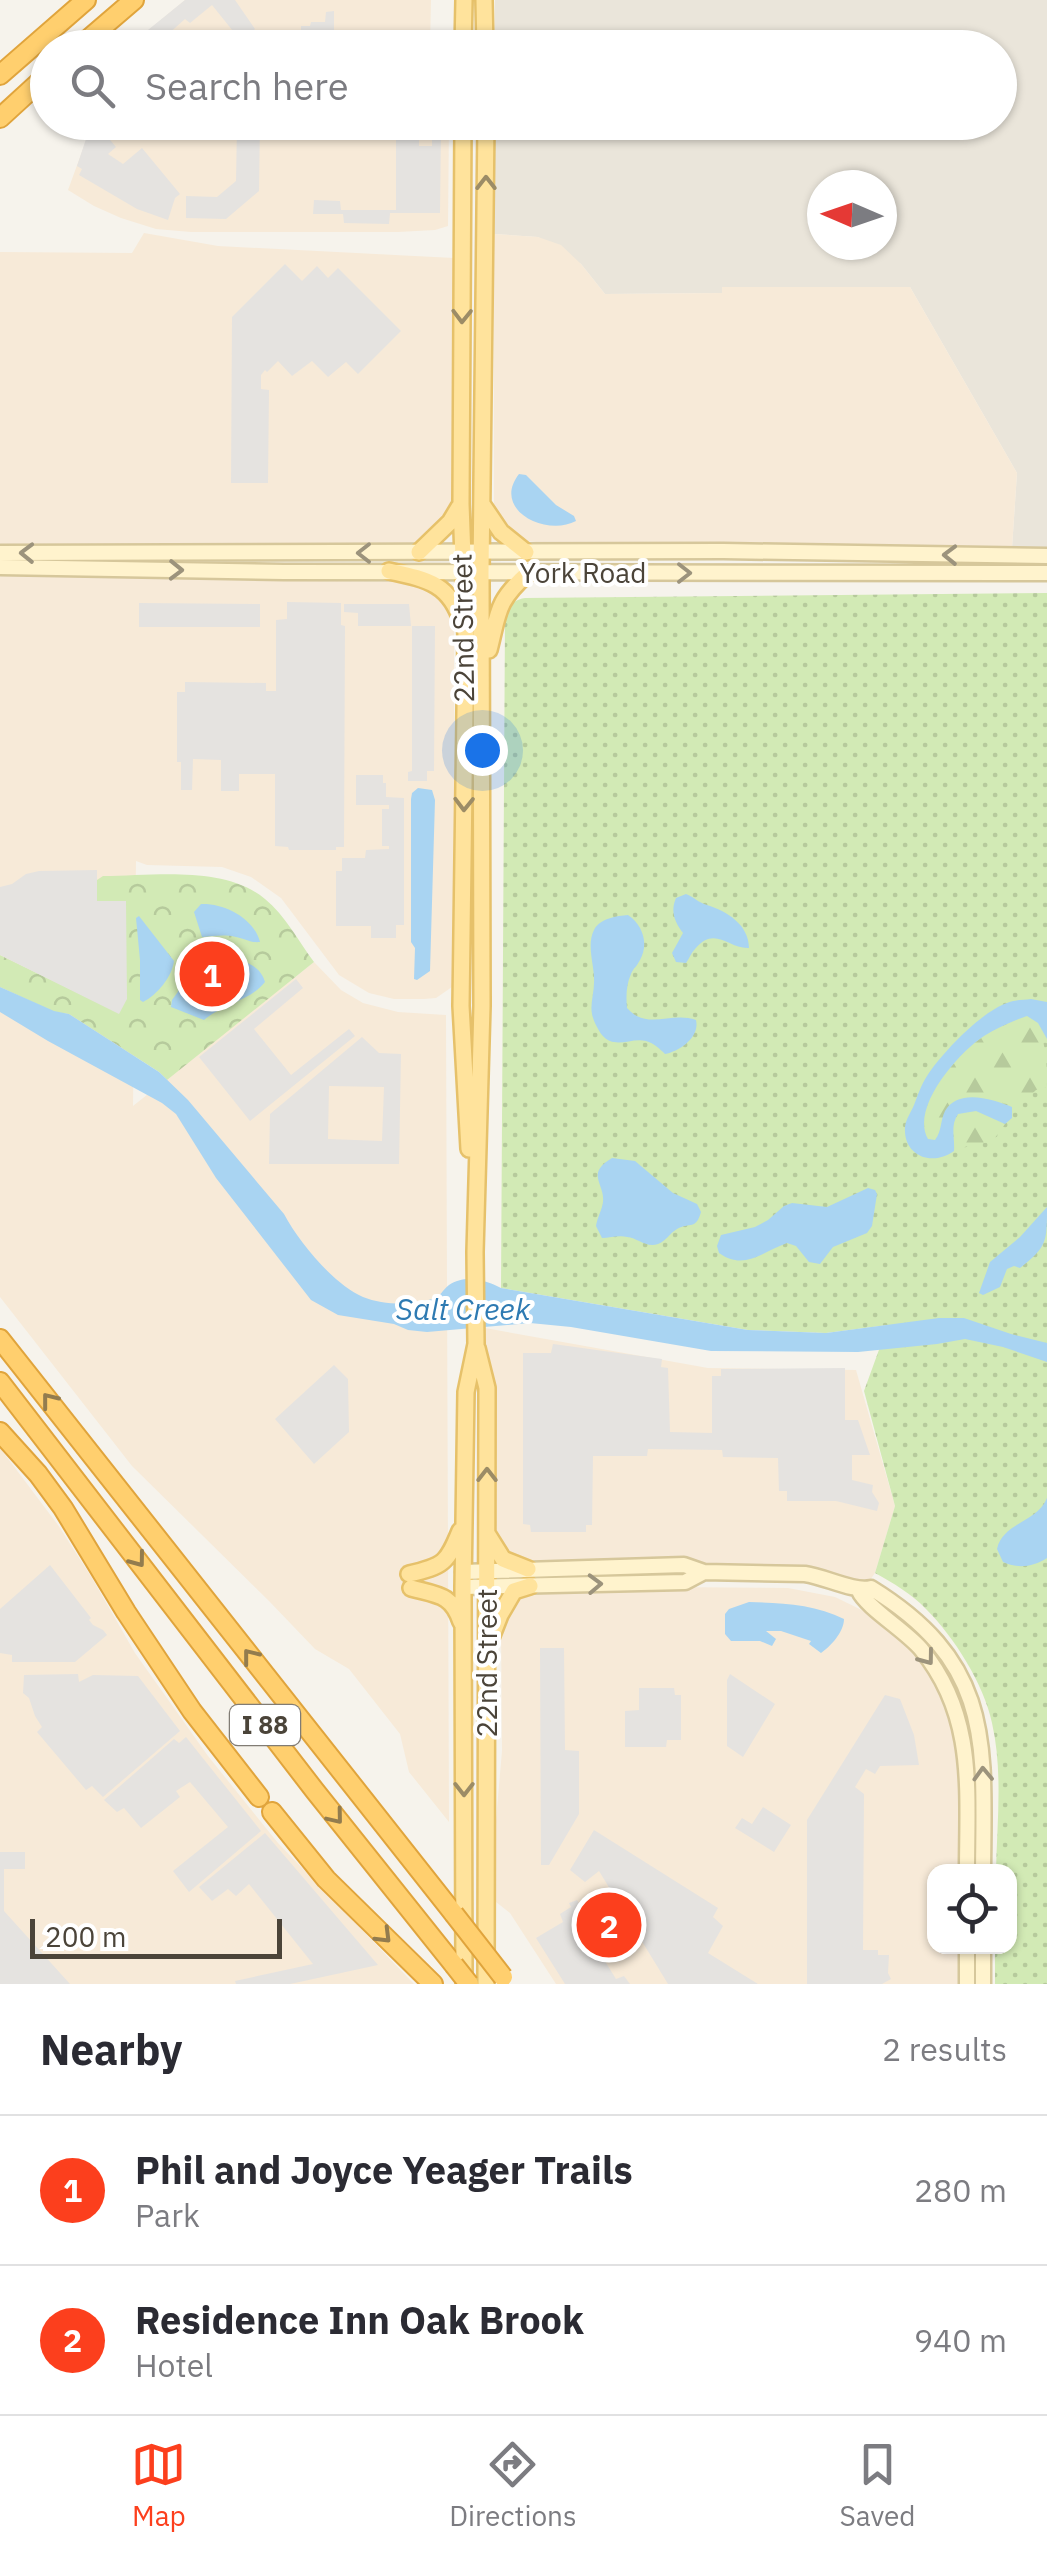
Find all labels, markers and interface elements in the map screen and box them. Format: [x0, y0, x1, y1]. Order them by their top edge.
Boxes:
search box [30, 30, 1017, 140]
icon: search [65, 58, 120, 113]
text: Search here [145, 61, 349, 110]
north arrow [807, 170, 897, 260]
one-way arrow [475, 175, 497, 190]
one-way arrow [451, 310, 473, 325]
one-way arrow [18, 542, 34, 564]
one-way arrow [356, 542, 372, 564]
one-way arrow [941, 544, 956, 566]
street label: 22nd Street [443, 553, 482, 703]
street label: York Road [520, 554, 646, 591]
one-way arrow [170, 559, 185, 581]
one-way arrow [676, 562, 692, 584]
your location [457, 725, 508, 776]
one-way arrow [453, 797, 474, 813]
pin: 1 [180, 936, 244, 1012]
water label: Salt Creek [396, 1289, 531, 1328]
one-way arrow [43, 1394, 61, 1412]
one-way arrow [476, 1466, 498, 1482]
one-way arrow [127, 1549, 144, 1567]
one-way arrow [588, 1574, 604, 1595]
street label: 22nd Street [468, 1588, 505, 1738]
one-way arrow [916, 1647, 933, 1665]
one-way arrow [244, 1649, 262, 1667]
road number: I 88 [230, 1705, 300, 1745]
one-way arrow [972, 1766, 993, 1782]
one-way arrow [453, 1782, 475, 1798]
one-way arrow [325, 1806, 343, 1824]
map controls [927, 1864, 1017, 1954]
button: locate [927, 1864, 1017, 1954]
pin: 2 [576, 1888, 642, 1962]
scale bar [30, 1914, 282, 1958]
text: 200 m [45, 1918, 126, 1955]
one-way arrow [373, 1924, 391, 1942]
text: Nearby [40, 2022, 182, 2077]
text: 2 results [882, 2028, 1007, 2070]
text: Phil and Joyce Yeager Trails [135, 2145, 633, 2194]
text: 1 [63, 2169, 82, 2211]
text: 280 m [914, 2169, 1007, 2211]
text: Park [135, 2194, 200, 2236]
text: Residence Inn Oak Brook [135, 2295, 584, 2344]
text: 2 [63, 2319, 82, 2361]
text: 940 m [914, 2319, 1007, 2361]
text: Hotel [135, 2344, 213, 2386]
tab: Map [131, 2437, 186, 2534]
tab: Directions [449, 2437, 577, 2534]
tab: Saved [839, 2437, 916, 2534]

